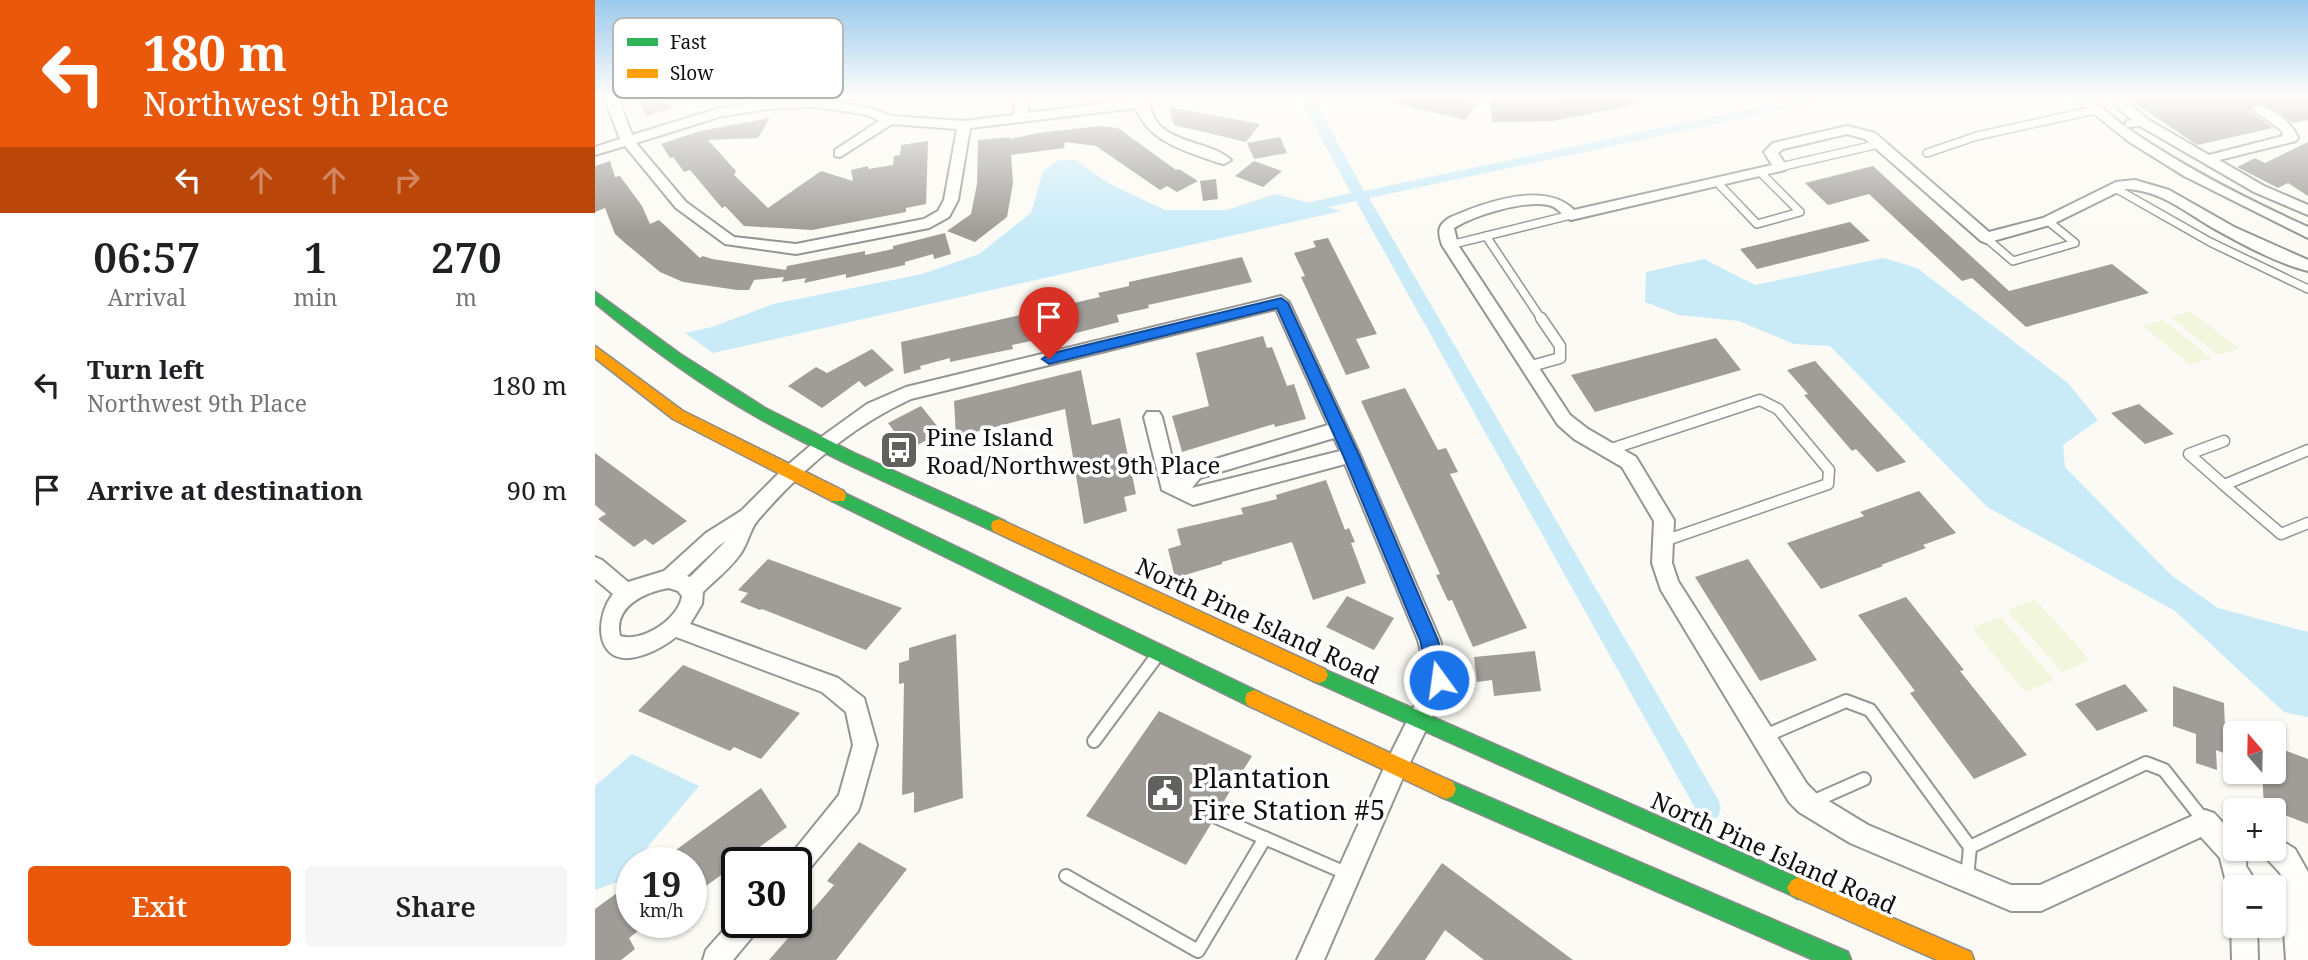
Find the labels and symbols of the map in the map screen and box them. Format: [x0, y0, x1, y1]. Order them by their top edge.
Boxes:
legend [613, 18, 843, 98]
text: Fast [670, 29, 707, 55]
text: Slow [670, 60, 714, 86]
pin [1019, 287, 1079, 359]
place label: Pine Island Road/Northwest 9th Place [926, 420, 1220, 481]
bus stop icon: Pine Island Road/Northwest 9th Place [878, 429, 920, 471]
street label: North Pine Island Road [1131, 549, 1385, 691]
position arrow [1402, 643, 1476, 717]
north arrow [2223, 721, 2285, 784]
place label: Plantation Fire Station #5 [1192, 758, 1385, 828]
public building icon: Plantation Fire Station #5 [1144, 772, 1186, 814]
street label: North Pine Island Road [1646, 783, 1902, 921]
speed limit sign: 30 [721, 847, 812, 938]

